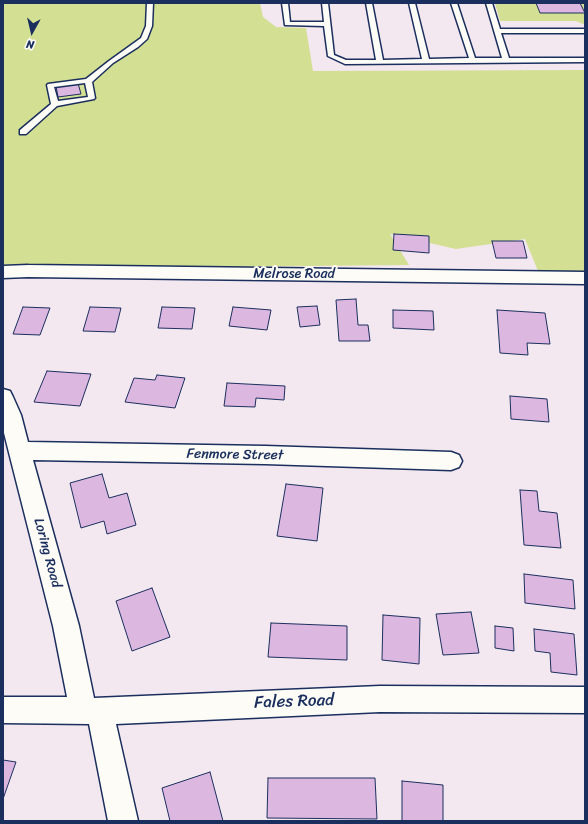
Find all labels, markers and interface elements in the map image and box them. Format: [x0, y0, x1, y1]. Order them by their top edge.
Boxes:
north arrow [12, 12, 52, 52]
text: N [25, 34, 35, 54]
street label: Melrose Road [253, 266, 335, 282]
street label: Fenmore Street [186, 446, 284, 464]
street label: Loring Road [30, 516, 64, 590]
street label: Fales Road [254, 690, 334, 714]

